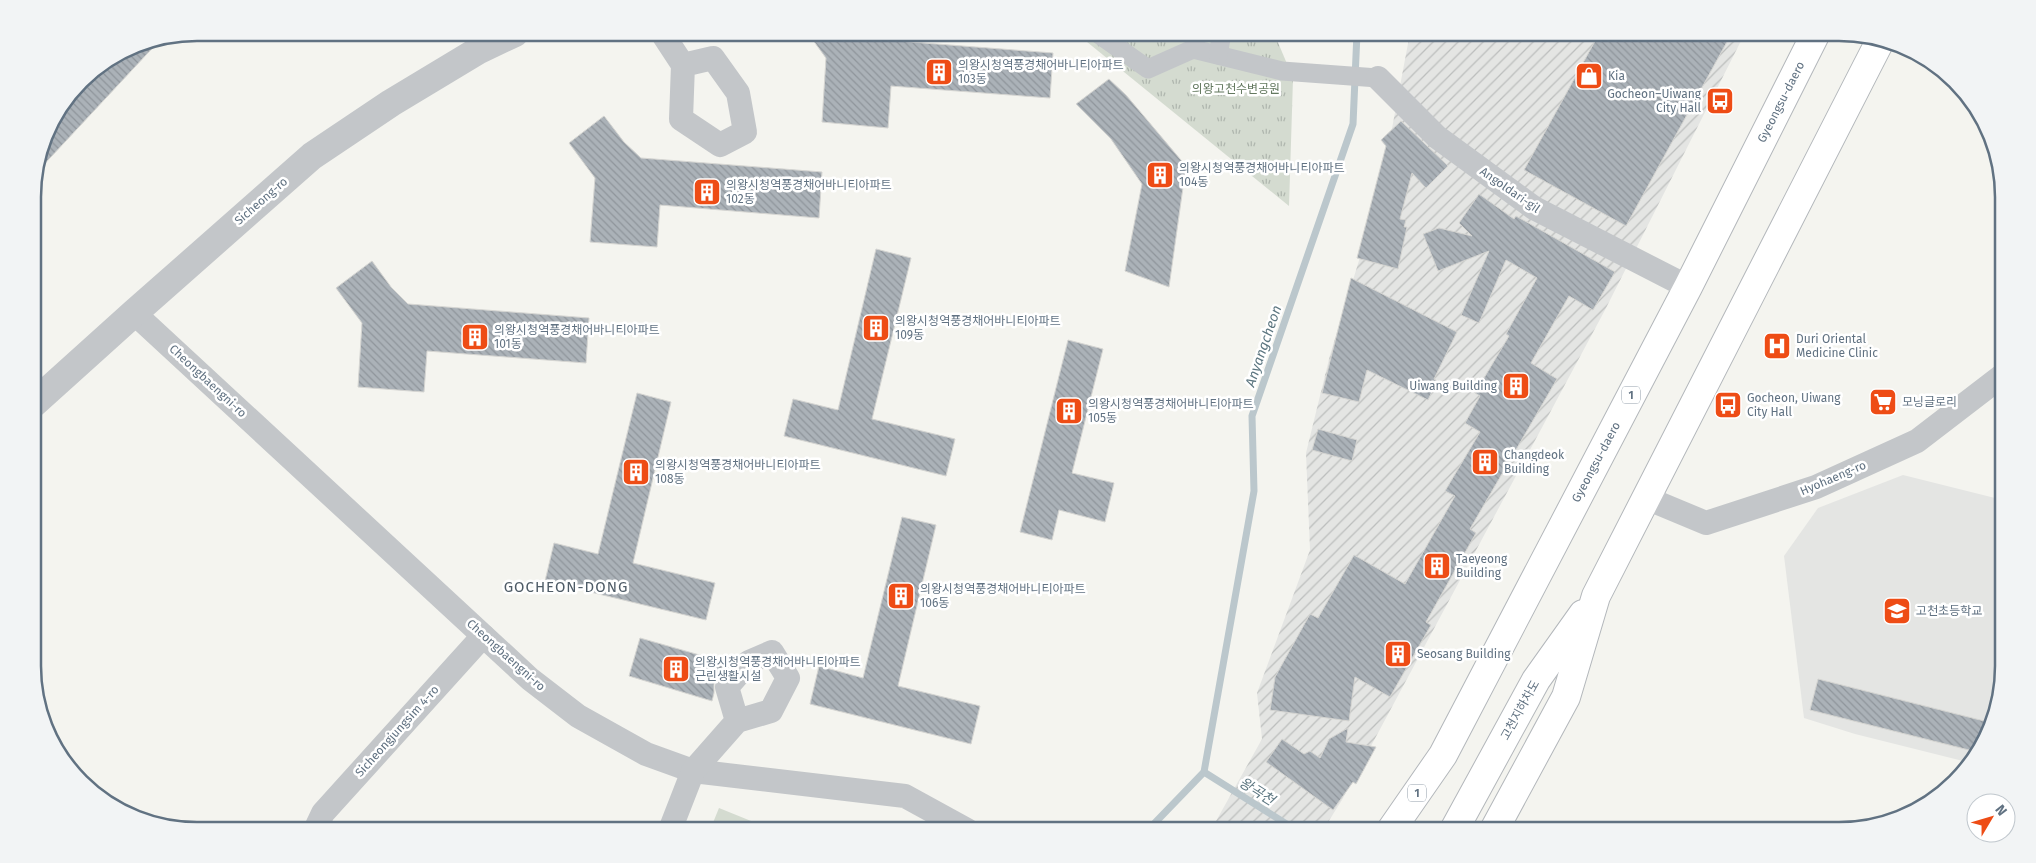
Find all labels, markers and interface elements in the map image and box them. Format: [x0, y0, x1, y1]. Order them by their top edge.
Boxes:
building icon: 의왕시청역풍경채어바니티아파트 103동 [924, 57, 954, 87]
place label: 의왕시청역풍경채어바니티아파트 103동 [958, 58, 1124, 86]
street label: Gyeongsu-daero [1755, 59, 1807, 145]
shop icon: Kia [1574, 61, 1604, 91]
place label: Kia [1608, 69, 1625, 83]
park label: 의왕고천수변공원 [1192, 82, 1280, 96]
bus stop icon: Gocheon―Uiwang City Hall [1705, 86, 1735, 116]
place label: Gocheon―Uiwang City Hall [1607, 87, 1702, 115]
building icon: 의왕시청역풍경채어바니티아파트 104동 [1145, 160, 1175, 190]
place label: 의왕시청역풍경채어바니티아파트 104동 [1179, 161, 1345, 189]
street label: Angoldari-gil [1477, 164, 1543, 216]
street label: Sicheong-ro [232, 174, 290, 228]
building icon: 의왕시청역풍경채어바니티아파트 102동 [692, 177, 722, 207]
place label: 의왕시청역풍경채어바니티아파트 102동 [726, 178, 892, 206]
water label: Anyangcheon [1241, 303, 1285, 390]
building icon: 의왕시청역풍경채어바니티아파트 109동 [861, 313, 891, 343]
place label: 의왕시청역풍경채어바니티아파트 109동 [895, 314, 1061, 342]
building icon: 의왕시청역풍경채어바니티아파트 101동 [460, 322, 490, 352]
place label: 의왕시청역풍경채어바니티아파트 101동 [494, 323, 660, 351]
hospital icon: Duri Oriental Medicine Clinic [1762, 331, 1792, 361]
place label: Duri Oriental Medicine Clinic [1796, 332, 1878, 360]
street label: Cheongbaengni-ro [167, 342, 249, 420]
building icon: Uiwang Building [1501, 371, 1531, 401]
place label: Uiwang Building [1409, 379, 1498, 393]
road number: 1 [1622, 386, 1640, 404]
supermarket icon: 모닝글로리 [1868, 387, 1898, 417]
bus stop icon: Gocheon, Uiwang City Hall [1713, 390, 1743, 420]
place label: Gocheon, Uiwang City Hall [1747, 391, 1841, 419]
place label: 모닝글로리 [1902, 395, 1957, 409]
building icon: 의왕시청역풍경채어바니티아파트 105동 [1054, 396, 1084, 426]
place label: 의왕시청역풍경채어바니티아파트 105동 [1088, 397, 1254, 425]
street label: Gyeongsu-daero [1569, 419, 1623, 505]
building icon: Changdeok Building [1470, 447, 1500, 477]
place label: Changdeok Building [1504, 448, 1565, 476]
building icon: 의왕시청역풍경채어바니티아파트 108동 [621, 457, 651, 487]
place label: 의왕시청역풍경채어바니티아파트 108동 [655, 458, 821, 486]
street label: Hyohaeng-ro [1798, 458, 1868, 498]
building icon: Taeyeong Building [1422, 551, 1452, 581]
place label: Taeyeong Building [1456, 552, 1508, 580]
district label: GOCHEON-DONG [504, 578, 628, 596]
building icon: 의왕시청역풍경채어바니티아파트 106동 [886, 581, 916, 611]
place label: 의왕시청역풍경채어바니티아파트 106동 [920, 582, 1086, 610]
school or university icon: 고천초등학교 [1882, 596, 1912, 626]
place label: 고천초등학교 [1916, 604, 1982, 618]
street label: Cheongbaengni-ro [464, 616, 548, 694]
building icon: Seosang Building [1383, 639, 1413, 669]
place label: Seosang Building [1417, 647, 1511, 661]
building icon: 의왕시청역풍경채어바니티아파트 근린생활시설 [661, 654, 691, 684]
place label: 의왕시청역풍경채어바니티아파트 근린생활시설 [695, 655, 861, 683]
street label: 고천지하차도 [1498, 678, 1542, 742]
street label: Sicheongjungsim 4-ro [352, 682, 442, 780]
water label: 왕곡천 [1236, 774, 1279, 809]
road number: 1 [1408, 784, 1426, 801]
north arrow [1966, 793, 2016, 843]
text: N [1991, 801, 2010, 819]

